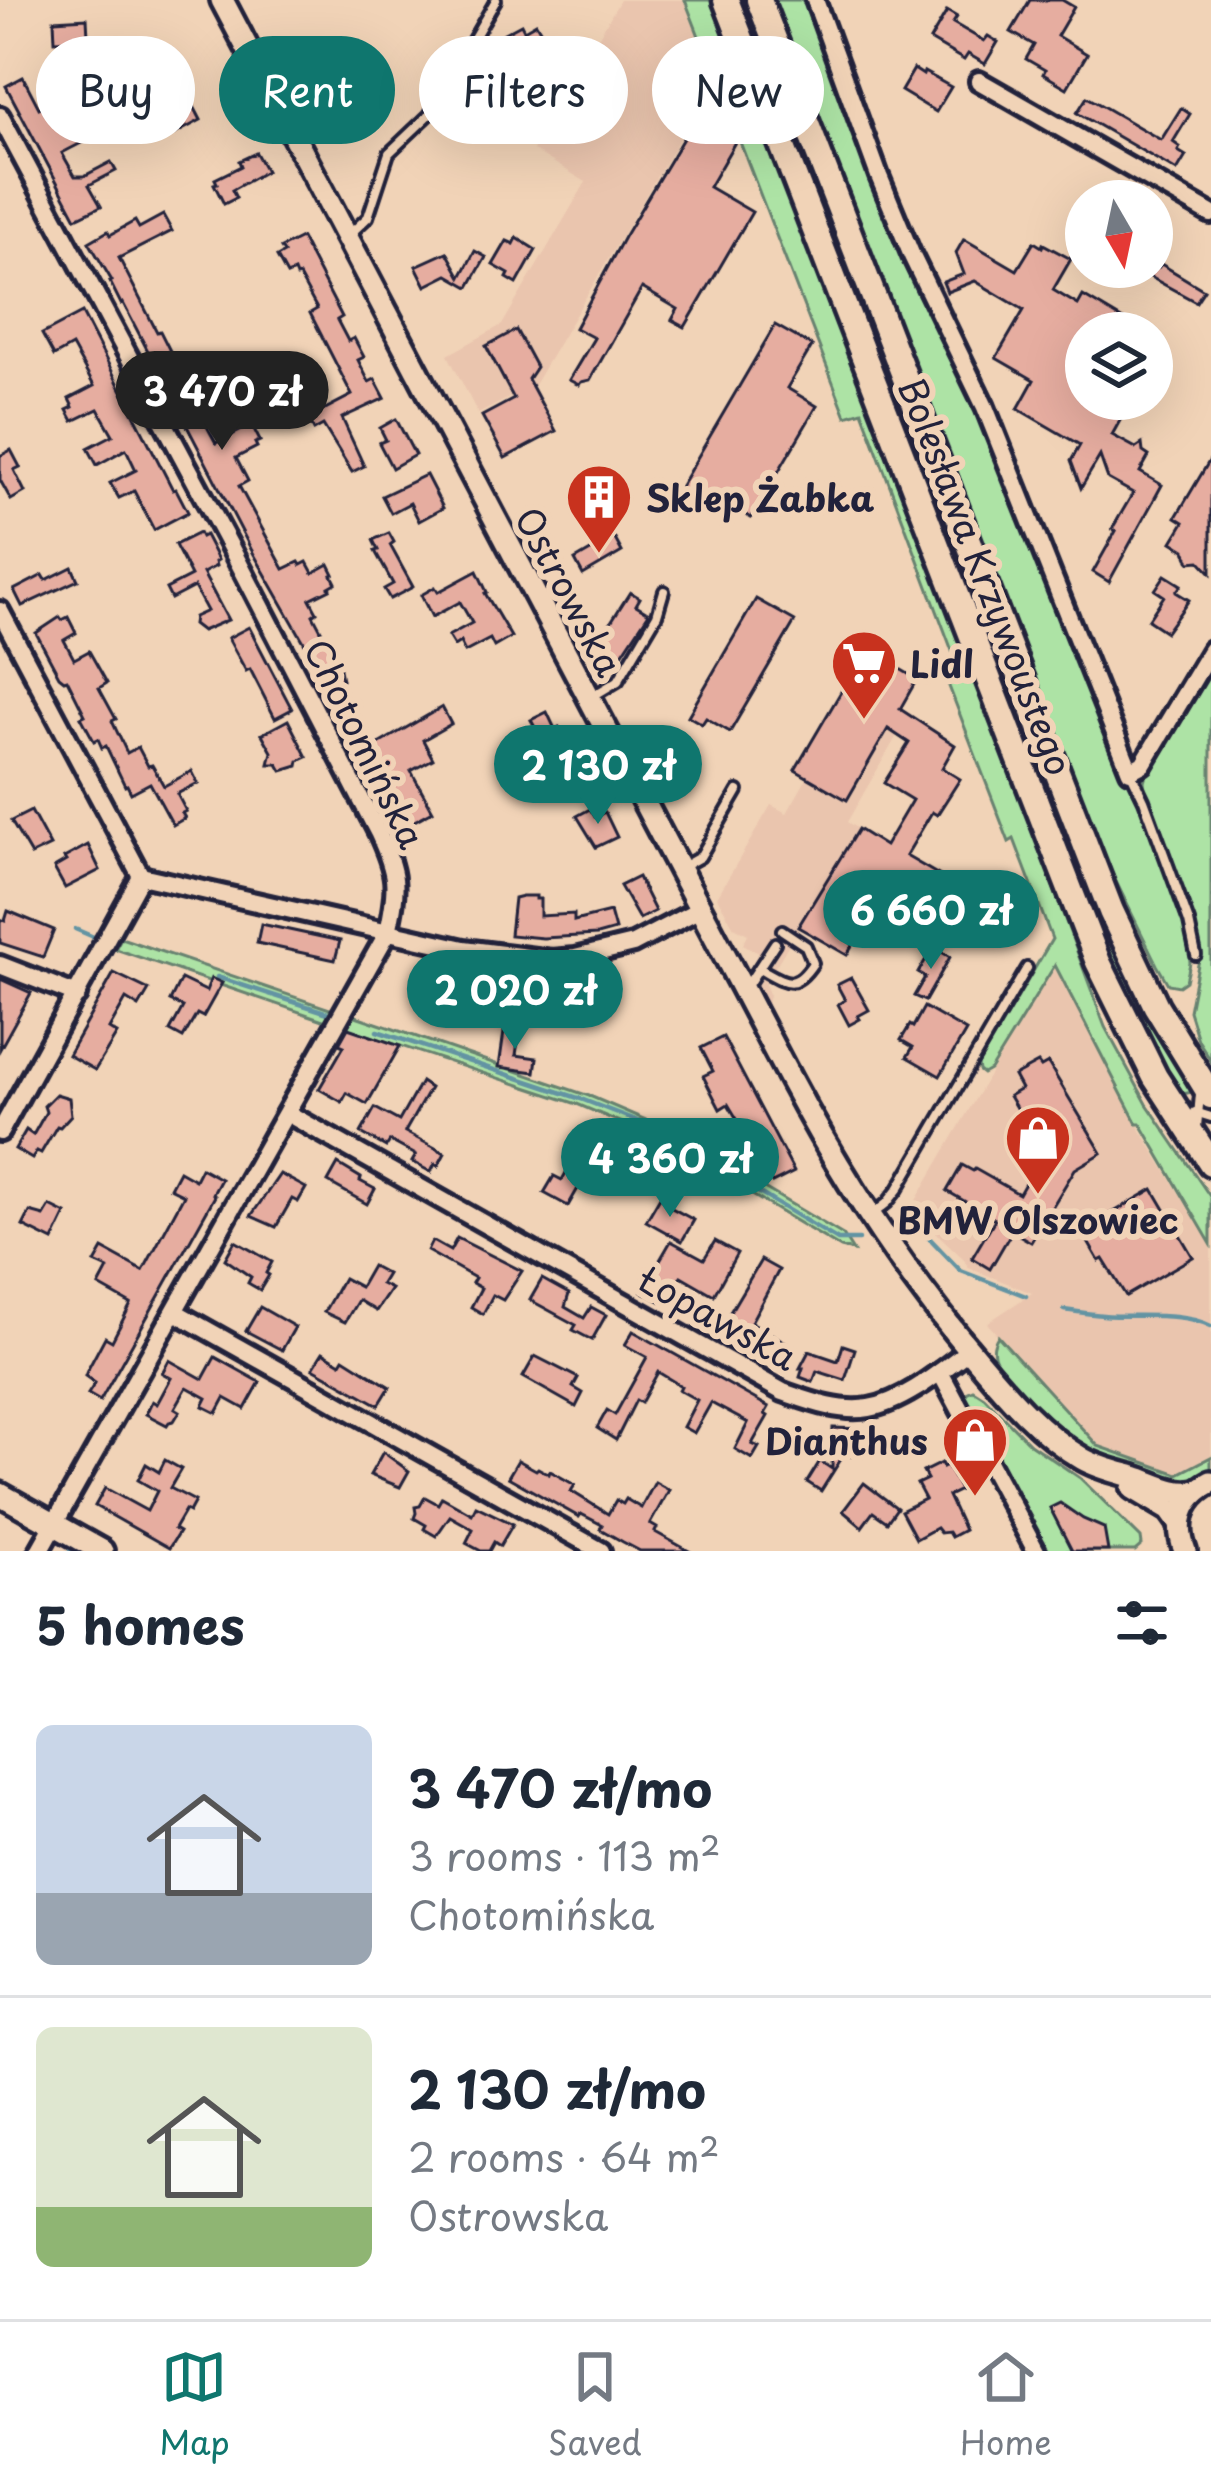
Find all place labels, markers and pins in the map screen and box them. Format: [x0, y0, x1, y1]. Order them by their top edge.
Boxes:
pin: 3 470 zł [98, 351, 346, 453]
building icon: Sklep Żabka [564, 462, 634, 556]
place label: Sklep Żabka [646, 470, 875, 524]
supermarket icon: Lidl [829, 628, 899, 722]
place label: Lidl [910, 636, 974, 690]
pin: 2 130 zł [474, 725, 722, 827]
pin: 6 660 zł [807, 870, 1055, 972]
pin: 2 020 zł [391, 950, 639, 1052]
shop icon: BMW Olszowiec [1003, 1103, 1073, 1197]
pin: 4 360 zł [546, 1118, 794, 1220]
place label: BMW Olszowiec [897, 1192, 1179, 1246]
shop icon: Dianthus [940, 1405, 1010, 1499]
place label: Dianthus [765, 1413, 928, 1467]

